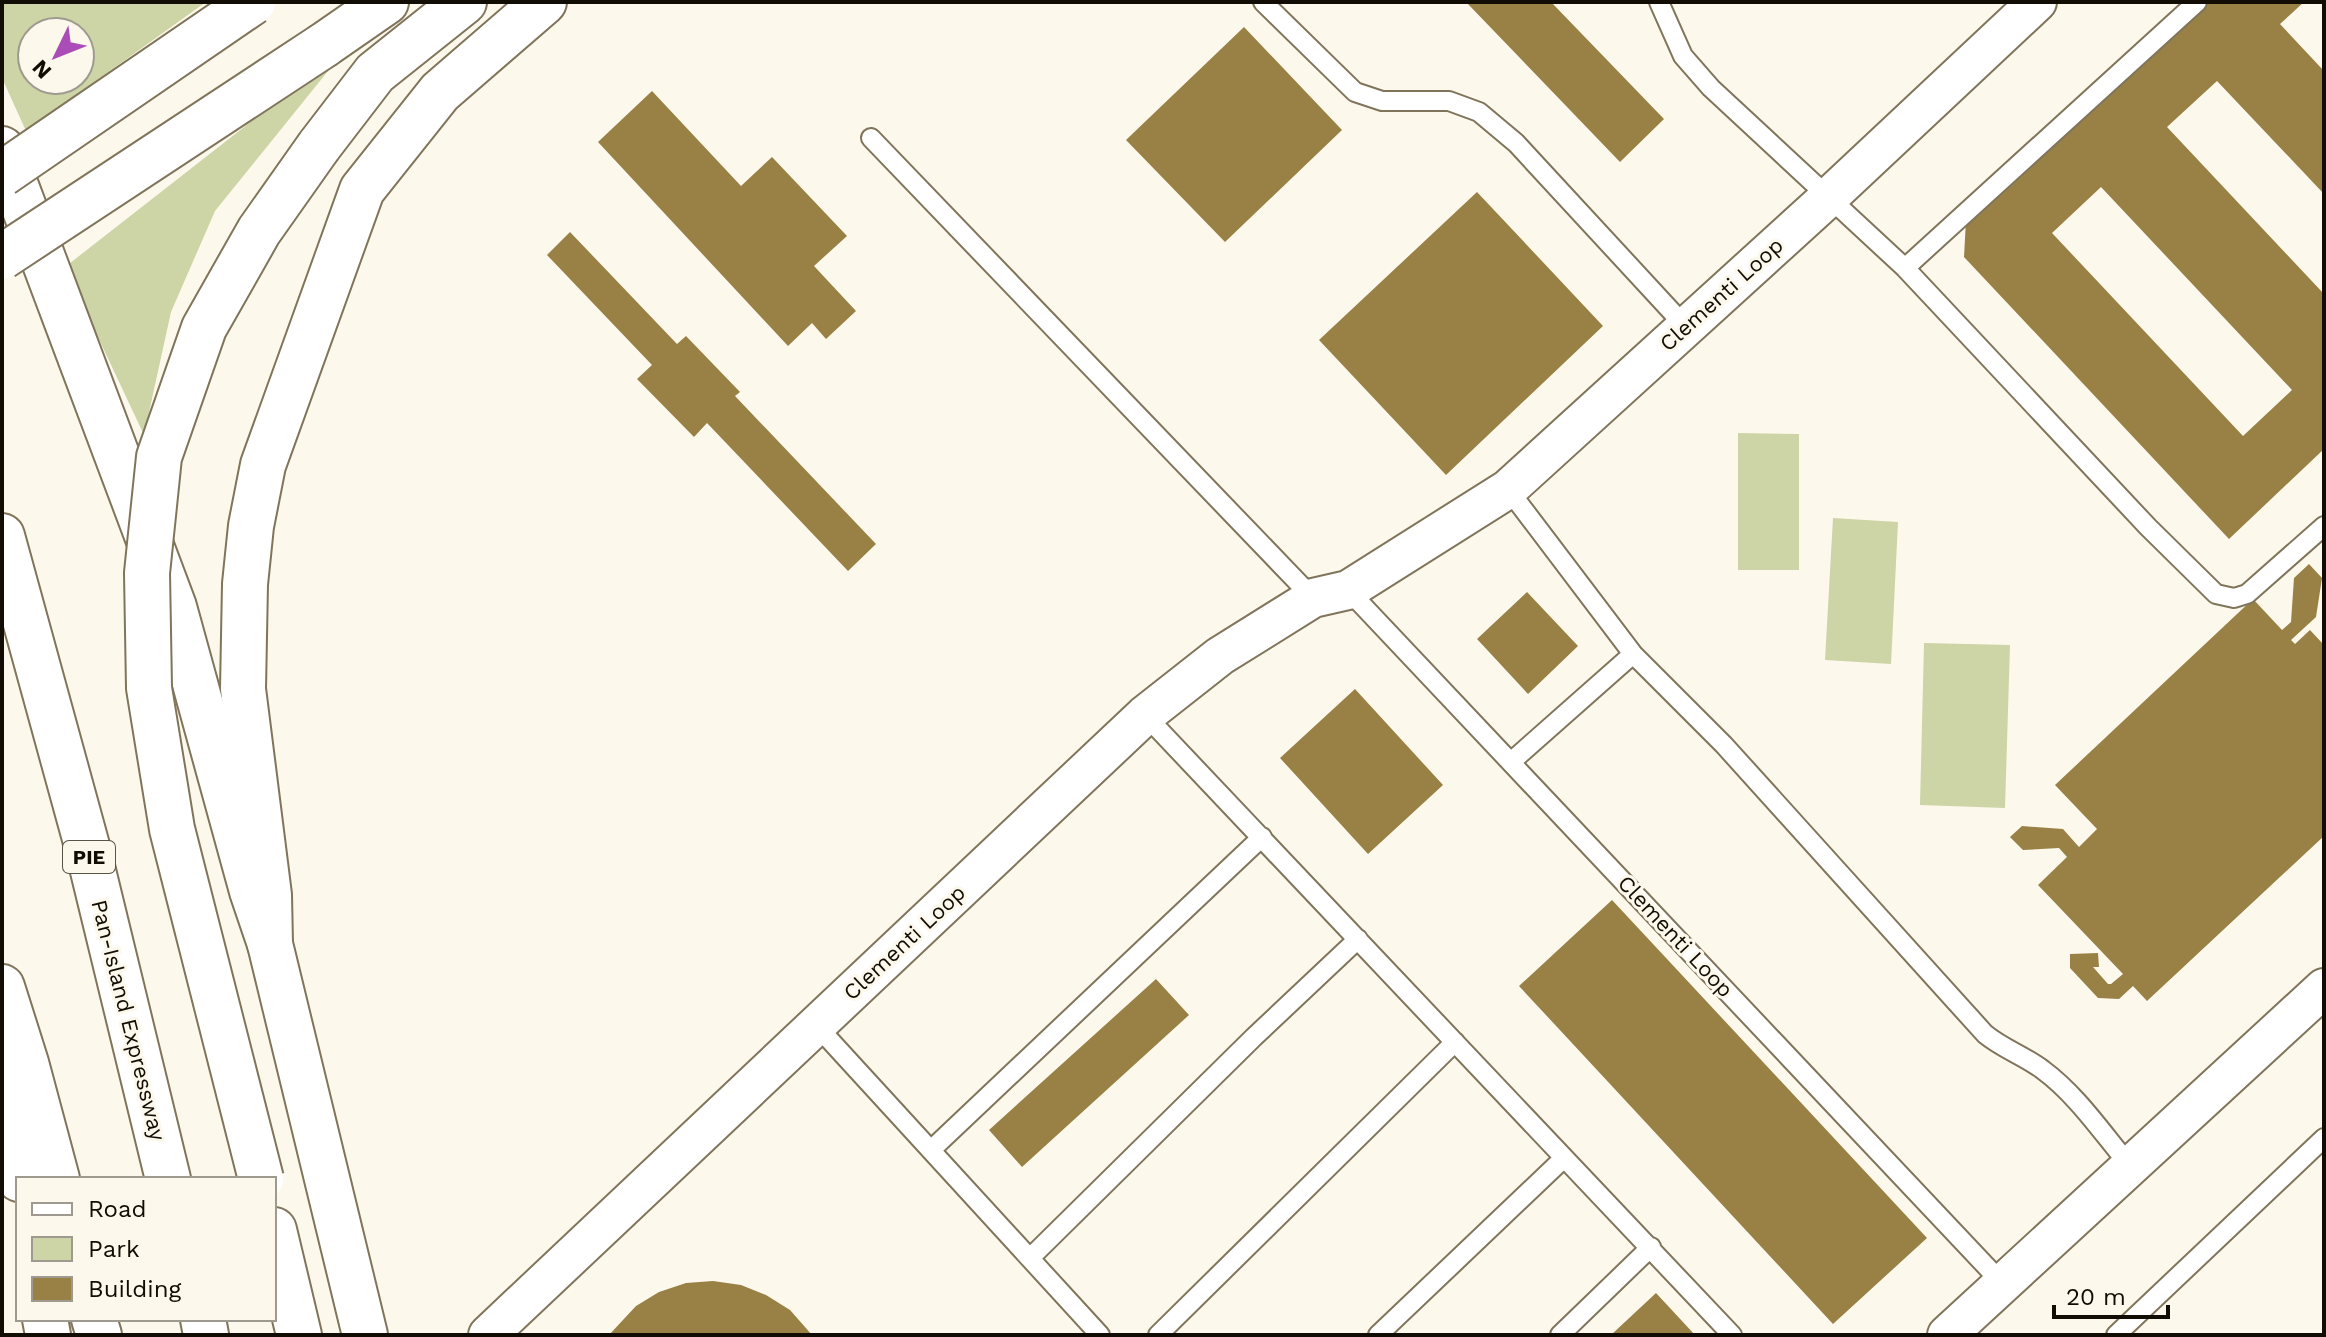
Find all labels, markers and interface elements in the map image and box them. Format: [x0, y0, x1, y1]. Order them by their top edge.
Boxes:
north arrow [16, 16, 96, 96]
text: N [27, 55, 56, 84]
street label: Clementi Loop [1655, 232, 1788, 356]
road number: PIE [63, 841, 115, 873]
street label: Clementi Loop [1613, 870, 1738, 1002]
street label: Clementi Loop [838, 880, 970, 1005]
street label: Pan-Island Expressway [86, 897, 171, 1144]
legend [16, 1177, 276, 1321]
text: Road [88, 1195, 147, 1223]
text: Park [88, 1235, 140, 1263]
scale bar [2054, 1269, 2168, 1319]
text: Building [88, 1275, 181, 1303]
text: 20 m [2066, 1283, 2126, 1311]

